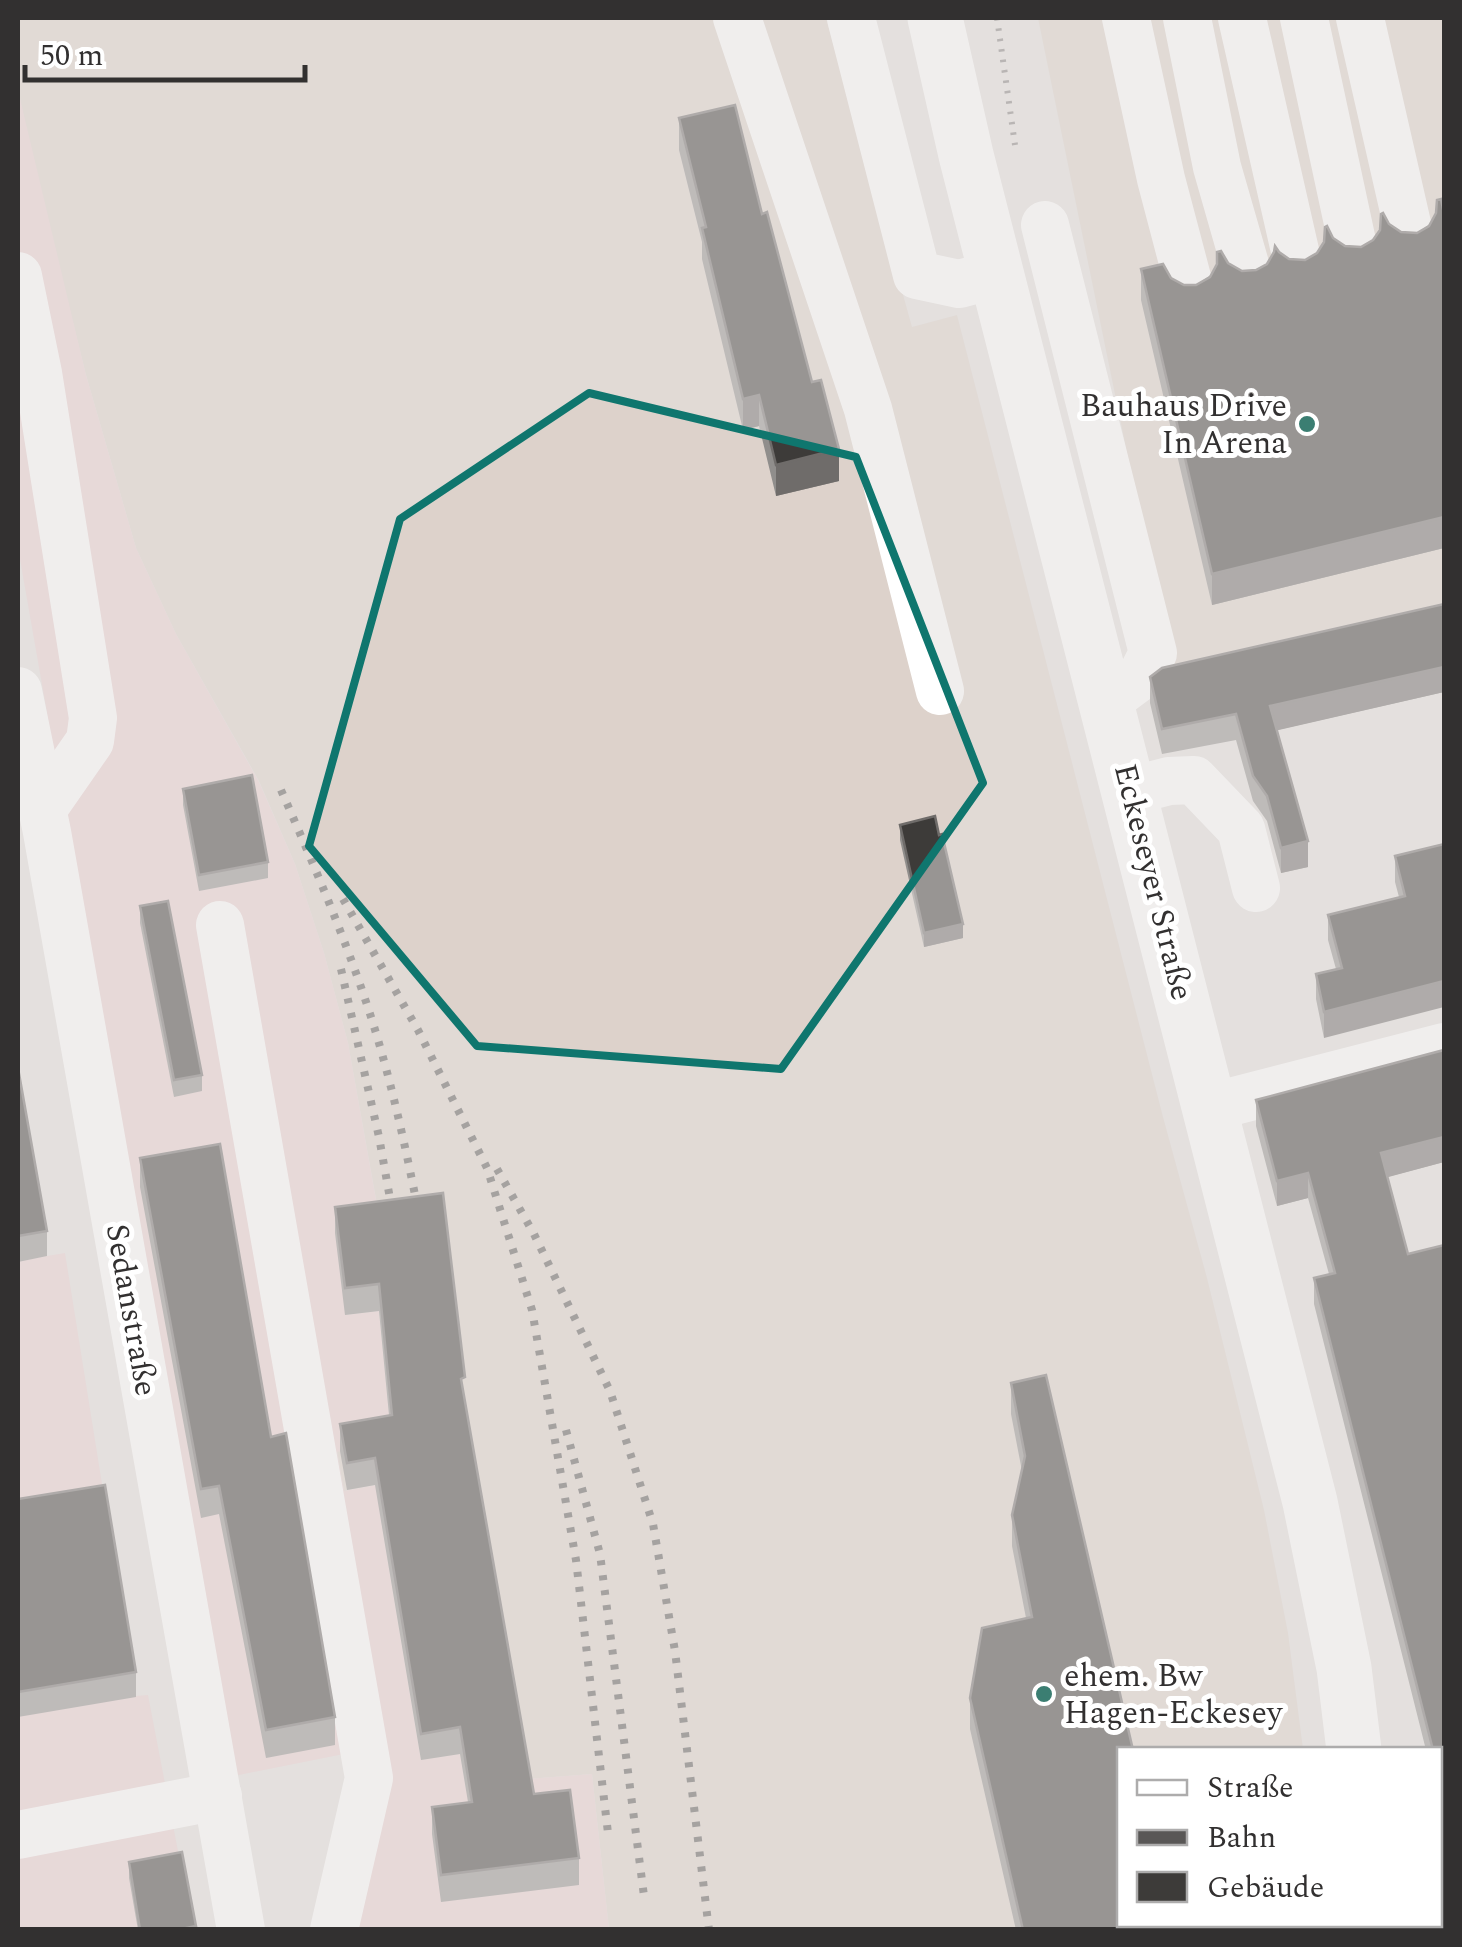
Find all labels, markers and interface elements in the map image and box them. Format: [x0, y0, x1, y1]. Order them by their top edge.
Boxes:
scale bar [25, 20, 305, 82]
text: 50 m [40, 33, 103, 79]
place label: Bauhaus Drive In Arena [1080, 382, 1287, 468]
marker: Bauhaus Drive In Arena [1296, 413, 1318, 435]
street label: Eckeseyer Straße [1100, 759, 1206, 1005]
street label: Sedanstraße [92, 1220, 170, 1400]
place label: ehem. Bw Hagen-Eckesey [1064, 1652, 1284, 1738]
marker: ehem. Bw Hagen-Eckesey [1033, 1683, 1055, 1705]
legend [1117, 1747, 1442, 1927]
text: Straße [1207, 1765, 1294, 1811]
text: Bahn [1207, 1815, 1276, 1861]
text: Gebäude [1207, 1865, 1324, 1911]

